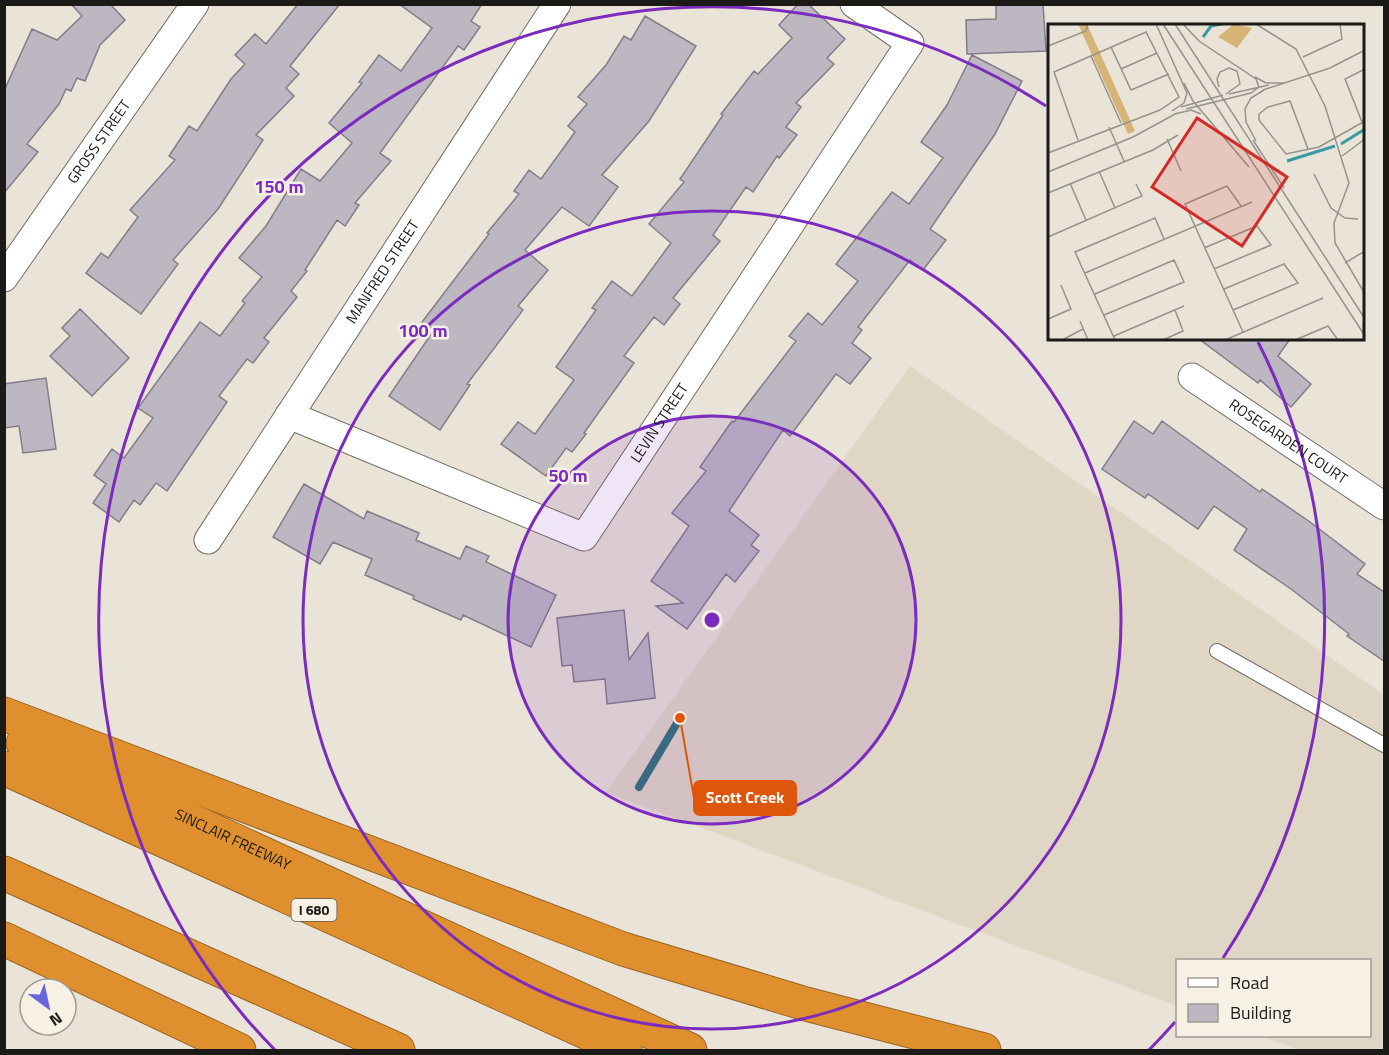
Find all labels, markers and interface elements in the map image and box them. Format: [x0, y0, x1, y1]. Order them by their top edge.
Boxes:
inset map [1048, 24, 1365, 340]
street label: GROSS STREET [61, 95, 136, 188]
text: 150 m [254, 173, 304, 200]
street label: MANFRED STREET [340, 215, 425, 328]
text: 100 m [398, 317, 448, 344]
street label: LEVIN STREET [624, 378, 694, 467]
street label: ROSEGARDEN COURT [1224, 393, 1353, 490]
text: 50 m [548, 462, 588, 489]
centre of rings [702, 610, 722, 630]
callout: Scott Creek [694, 781, 796, 815]
text: Scott Creek [706, 785, 785, 809]
street label: SINCLAIR FREEWAY [171, 802, 295, 876]
road number: I 680 [292, 899, 336, 921]
legend [1176, 959, 1371, 1037]
text: Road [1230, 969, 1269, 996]
north arrow [18, 977, 78, 1037]
text: Building [1230, 999, 1291, 1026]
text: N [45, 1006, 67, 1033]

